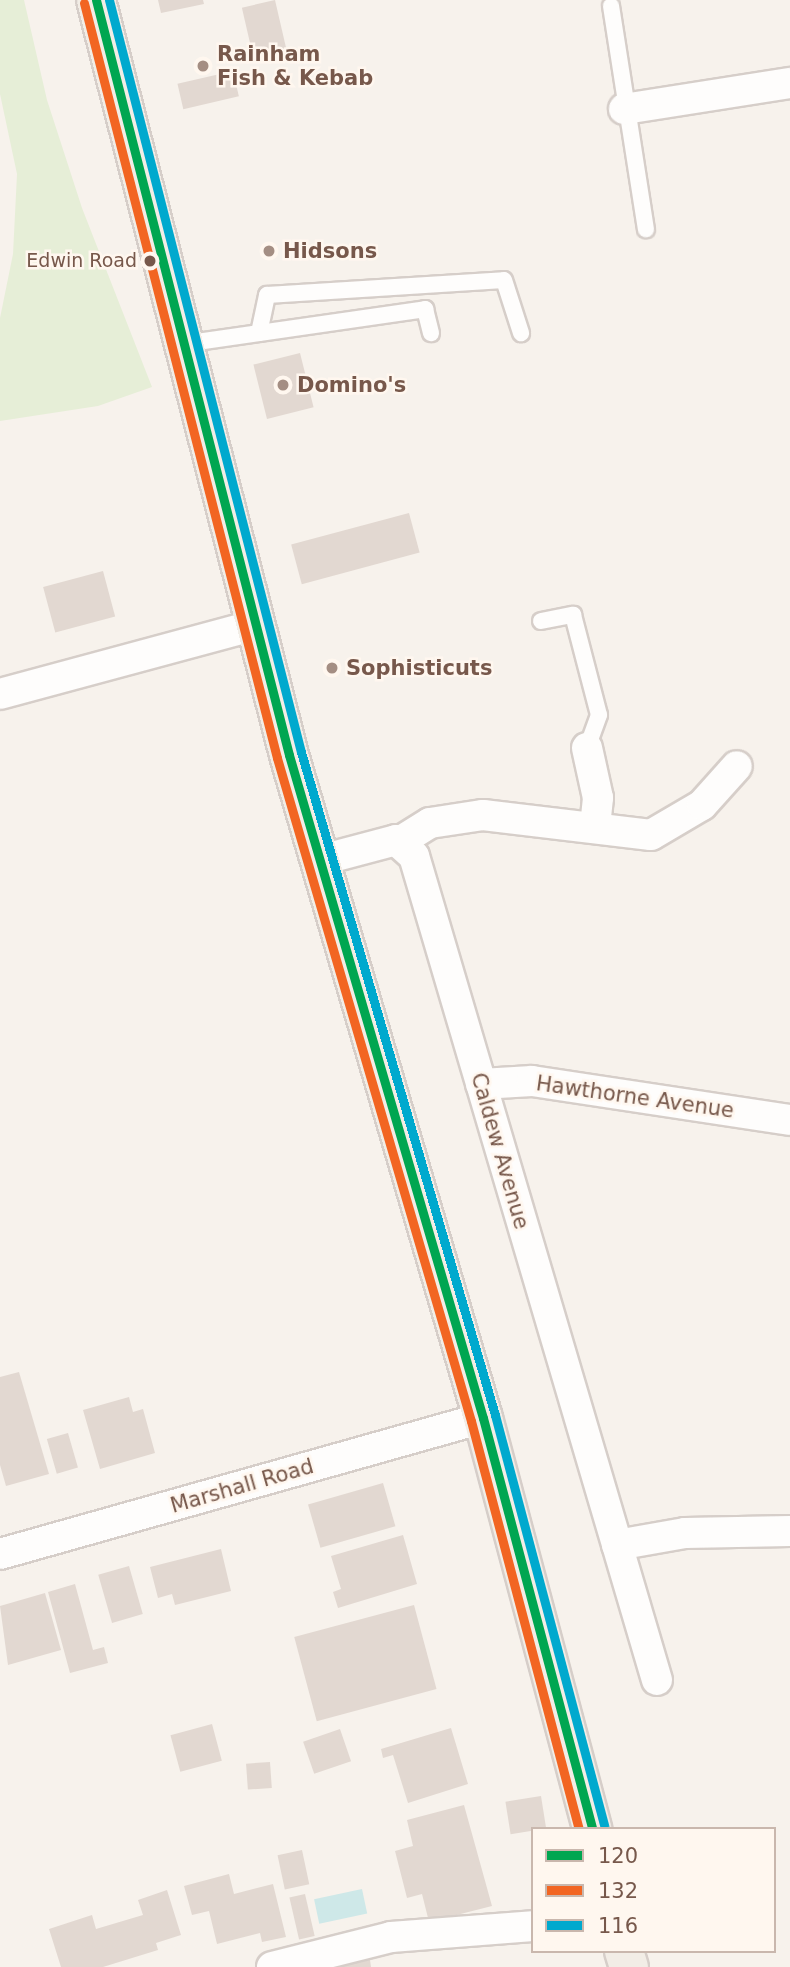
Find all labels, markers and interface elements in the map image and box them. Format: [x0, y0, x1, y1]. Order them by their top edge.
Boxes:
place label: Rainham Fish & Kebab [217, 41, 373, 91]
marker: Rainham Fish & Kebab [195, 58, 211, 74]
place label: Hidsons [283, 238, 377, 264]
marker: Hidsons [261, 243, 277, 259]
place label: Edwin Road [26, 250, 137, 272]
marker: Edwin Road [143, 254, 157, 268]
place label: Domino's [297, 372, 406, 398]
marker: Domino's [275, 377, 291, 393]
place label: Sophisticuts [346, 655, 492, 681]
marker: Sophisticuts [324, 660, 340, 676]
street label: Caldew Avenue [466, 1070, 534, 1232]
street label: Hawthorne Avenue [535, 1071, 735, 1123]
street label: Marshall Road [167, 1454, 317, 1518]
legend [531, 1827, 776, 1953]
text: 120 [598, 1844, 638, 1868]
text: 132 [598, 1879, 638, 1903]
text: 116 [598, 1914, 638, 1938]

